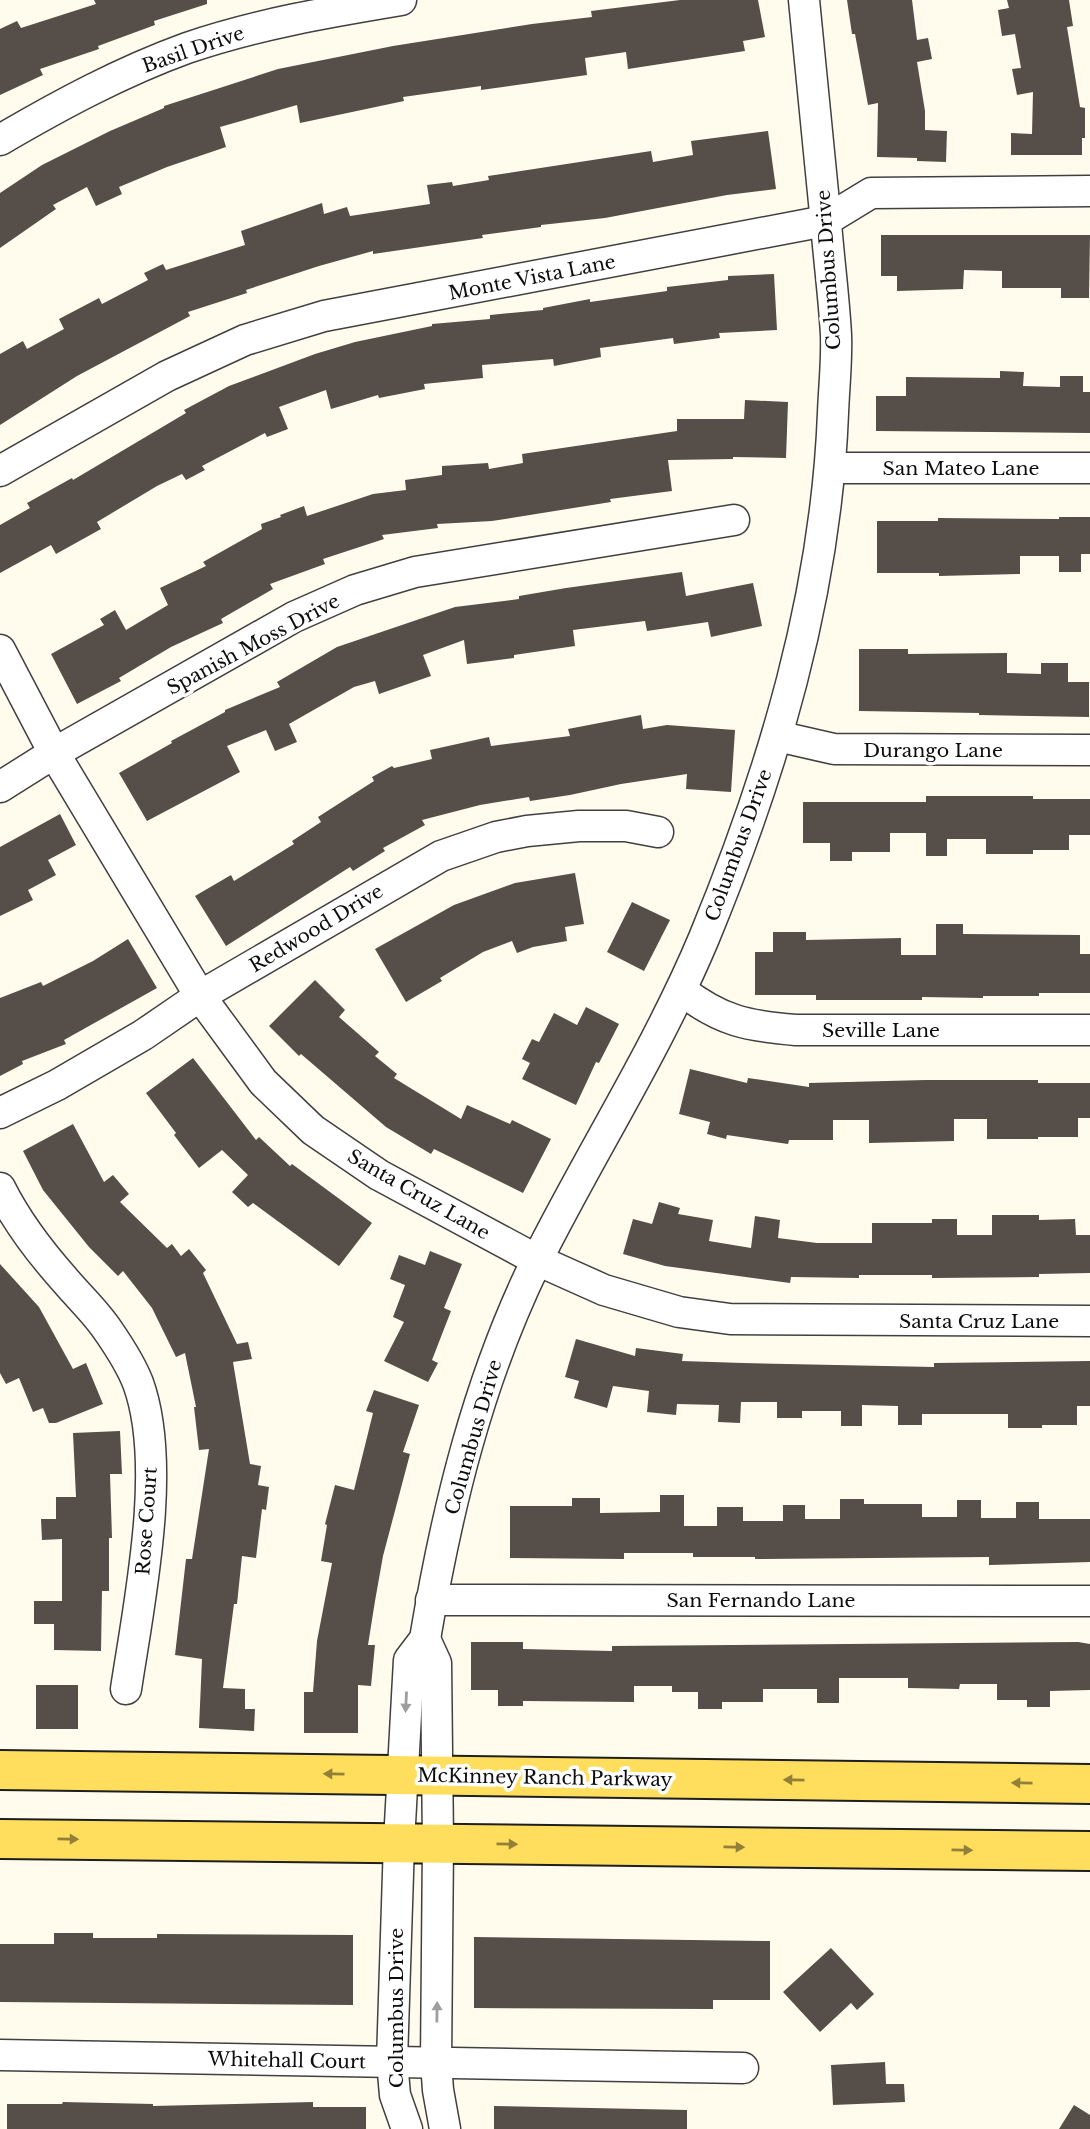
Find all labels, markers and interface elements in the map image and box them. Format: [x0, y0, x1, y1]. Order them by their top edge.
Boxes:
street label: Basil Drive [139, 21, 247, 78]
street label: Columbus Drive [811, 189, 846, 351]
street label: Monte Vista Lane [447, 250, 618, 305]
street label: San Mateo Lane [883, 457, 1039, 480]
street label: Spanish Moss Drive [163, 589, 343, 700]
street label: Durango Lane [863, 739, 1003, 762]
street label: Columbus Drive [700, 766, 777, 925]
street label: Redwood Drive [245, 879, 387, 977]
street label: Seville Lane [822, 1019, 940, 1042]
street label: Santa Cruz Lane [344, 1144, 494, 1244]
street label: Santa Cruz Lane [899, 1310, 1059, 1333]
street label: Columbus Drive [440, 1357, 507, 1517]
street label: Rose Court [131, 1465, 162, 1576]
street label: San Fernando Lane [667, 1589, 855, 1612]
one-way arrow [401, 1692, 412, 1714]
street label: McKinney Ranch Parkway [417, 1764, 673, 1791]
one-way arrow [323, 1768, 345, 1780]
one-way arrow [783, 1774, 805, 1786]
one-way arrow [1011, 1777, 1033, 1789]
one-way arrow [57, 1833, 79, 1845]
one-way arrow [496, 1838, 518, 1850]
one-way arrow [723, 1841, 745, 1853]
one-way arrow [951, 1844, 973, 1856]
street label: Columbus Drive [385, 1928, 408, 2088]
one-way arrow [431, 2001, 442, 2023]
street label: Whitehall Court [207, 2048, 367, 2073]

